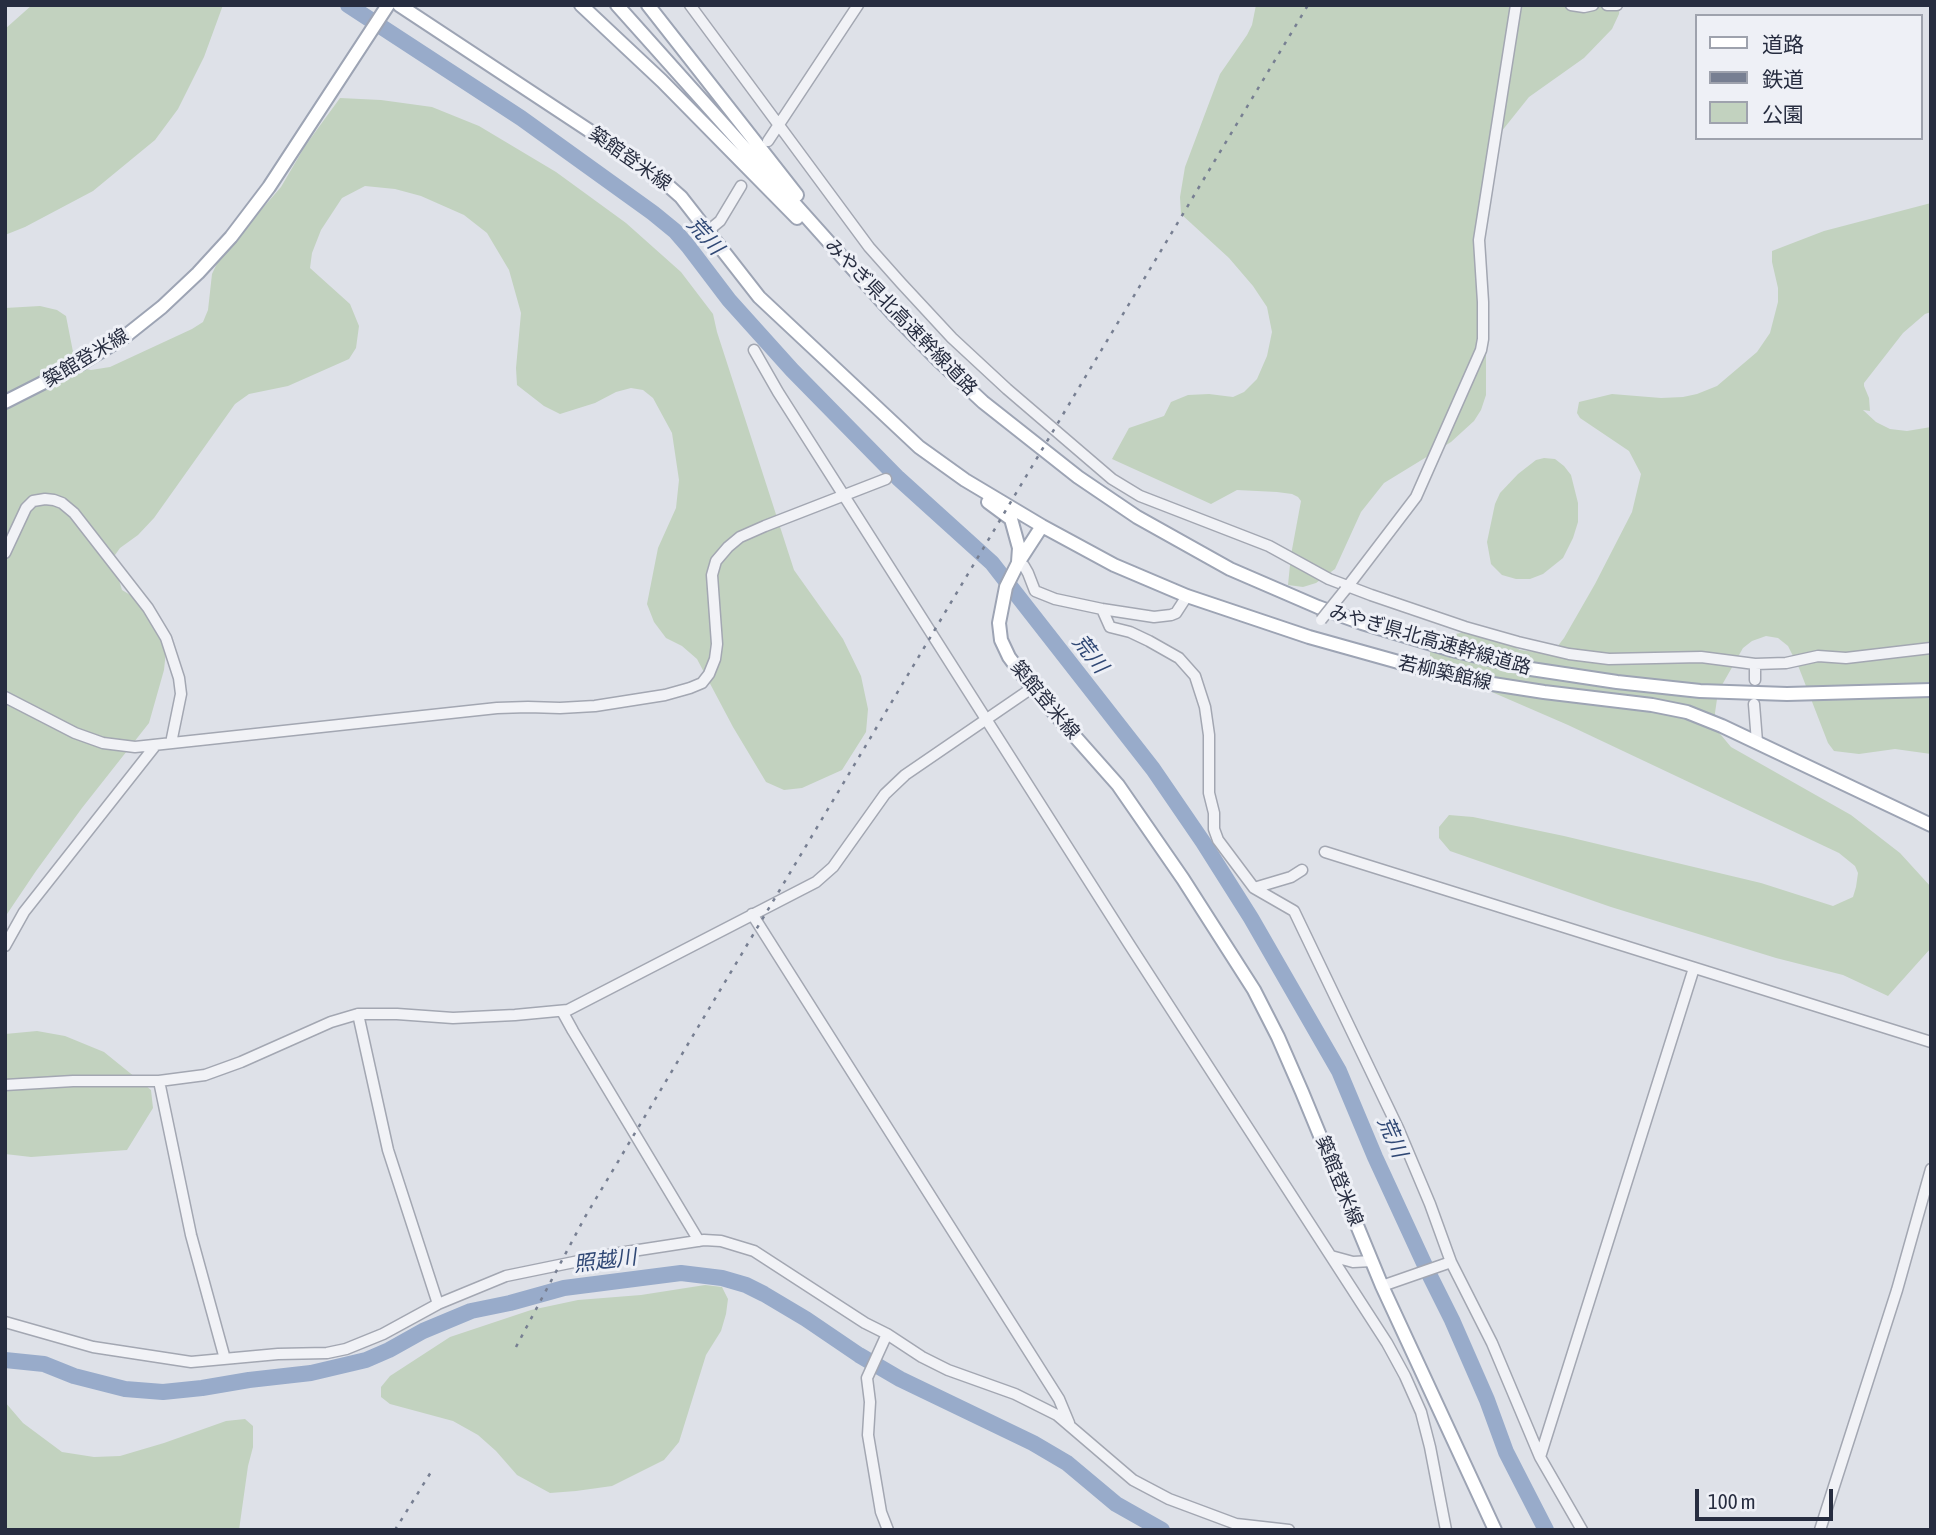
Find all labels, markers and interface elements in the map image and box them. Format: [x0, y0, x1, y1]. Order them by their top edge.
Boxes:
legend [1694, 14, 1922, 140]
text: 道路 [1762, 32, 1804, 56]
text: 鉄道 [1762, 67, 1804, 91]
text: 公園 [1762, 102, 1804, 126]
street label: 築館登米線 [585, 122, 675, 196]
water label: 荒川 [682, 212, 728, 260]
street label: みやぎ県北高速幹線道路 [820, 234, 982, 400]
street label: 築館登米線 [39, 324, 133, 392]
street label: みやぎ県北高速幹線道路 [1326, 600, 1534, 680]
water label: 荒川 [1067, 630, 1113, 678]
street label: 若柳築館線 [1396, 651, 1494, 695]
street label: 築館登米線 [1006, 656, 1084, 744]
water label: 荒川 [1372, 1113, 1412, 1161]
street label: 築館登米線 [1311, 1133, 1367, 1229]
water label: 照越川 [572, 1245, 638, 1277]
scale bar [1698, 1476, 1836, 1520]
text: 100 m [1708, 1489, 1756, 1513]

